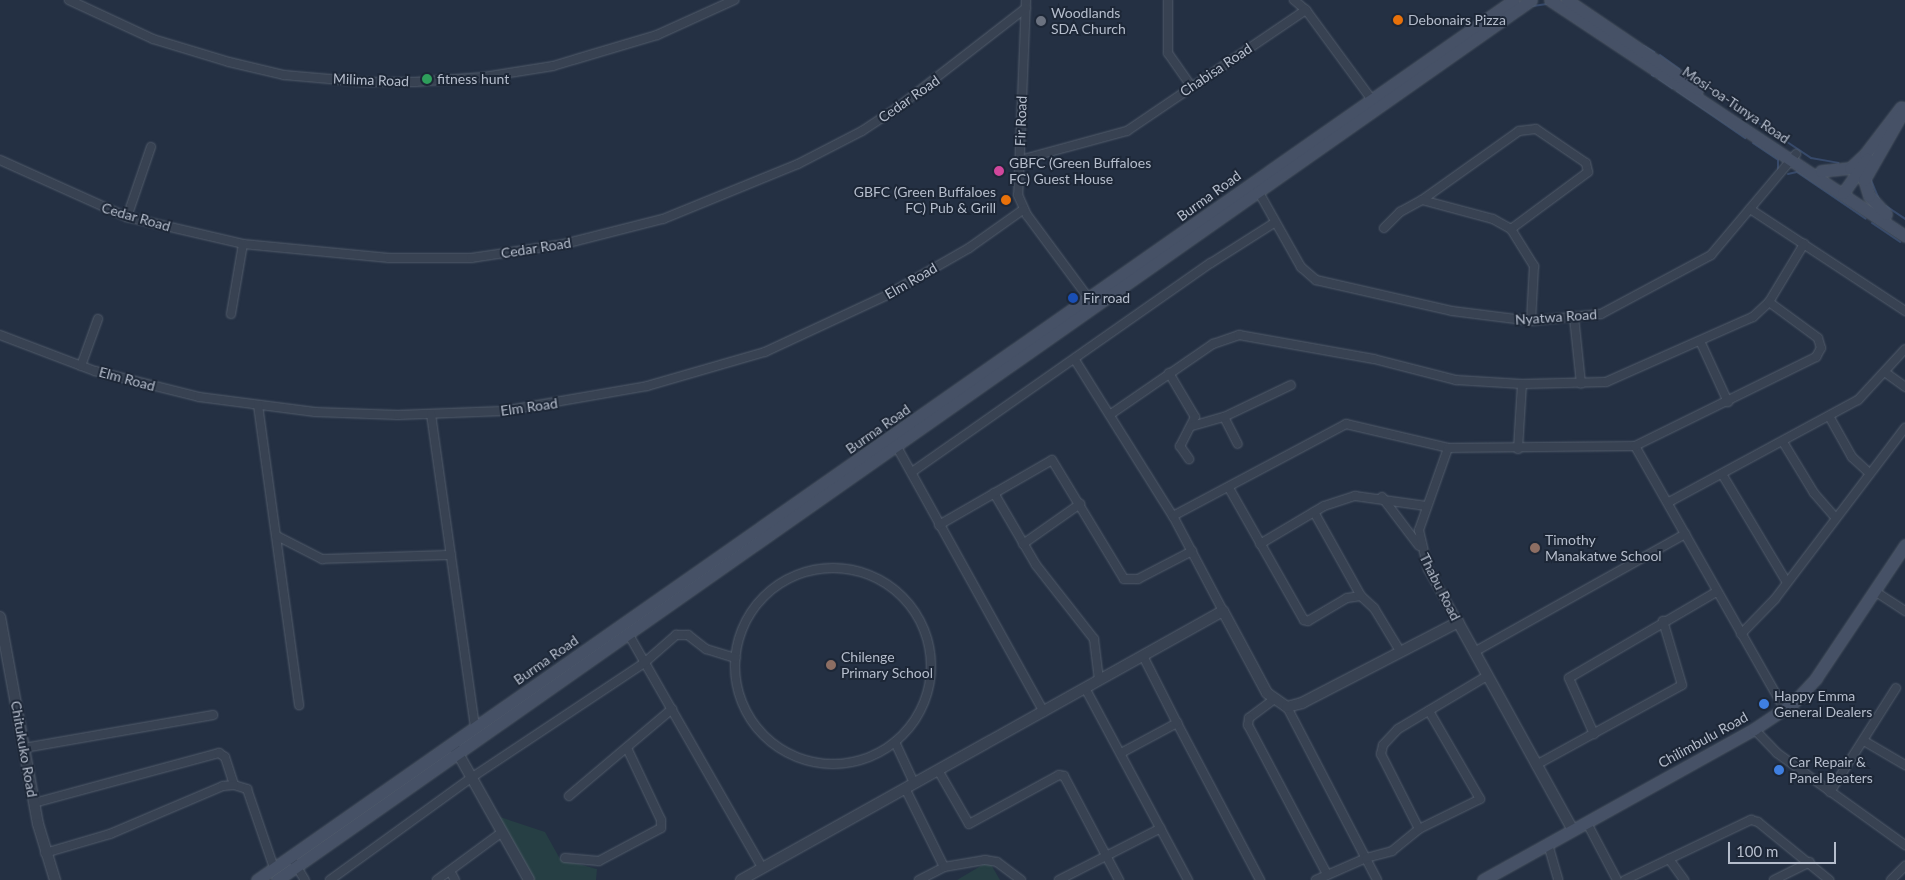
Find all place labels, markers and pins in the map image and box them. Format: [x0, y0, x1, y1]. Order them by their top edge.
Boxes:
place label: Woodlands SDA Church [1051, 5, 1126, 38]
place label: Debonairs Pizza [1408, 12, 1506, 28]
marker: Debonairs Pizza [1392, 14, 1404, 26]
marker: Woodlands SDA Church [1035, 15, 1047, 27]
place label: fitness hunt [437, 71, 509, 87]
marker: fitness hunt [421, 73, 433, 85]
place label: GBFC (Green Buffaloes FC) Guest House [1009, 155, 1151, 188]
marker: GBFC (Green Buffaloes FC) Guest House [993, 165, 1005, 177]
place label: GBFC (Green Buffaloes FC) Pub & Grill [854, 184, 996, 216]
marker: GBFC (Green Buffaloes FC) Pub & Grill [1000, 194, 1012, 206]
place label: Fir road [1083, 290, 1130, 306]
marker: Fir road [1067, 292, 1079, 304]
place label: Timothy Manakatwe School [1545, 532, 1662, 564]
marker: Timothy Manakatwe School [1529, 542, 1541, 554]
place label: Chilenge Primary School [841, 649, 933, 682]
marker: Chilenge Primary School [825, 659, 837, 671]
place label: Happy Emma General Dealers [1774, 688, 1872, 720]
marker: Happy Emma General Dealers [1758, 698, 1770, 710]
place label: Car Repair & Panel Beaters [1789, 754, 1873, 786]
marker: Car Repair & Panel Beaters [1773, 764, 1785, 776]

